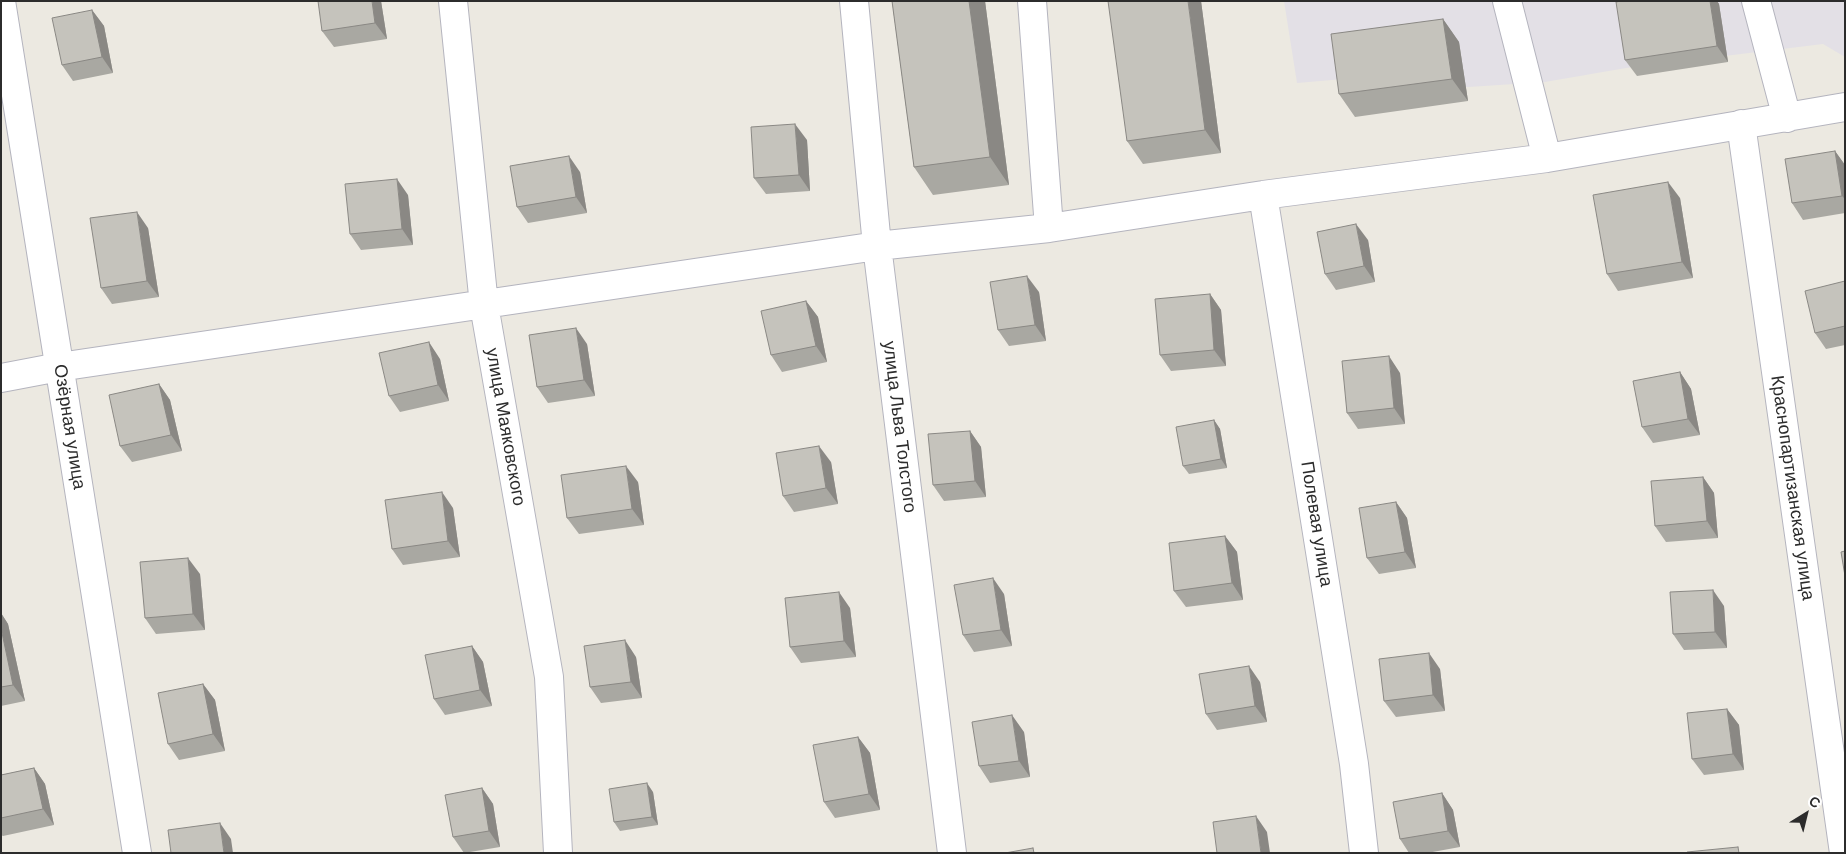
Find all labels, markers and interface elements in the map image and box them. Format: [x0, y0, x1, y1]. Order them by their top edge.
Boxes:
street label: улица Льва Толстого [878, 340, 920, 514]
street label: улица Маяковского [480, 346, 530, 508]
street label: Озёрная улица [48, 363, 90, 491]
street label: Краснопартизанская улица [1766, 374, 1818, 602]
street label: Полевая улица [1295, 460, 1337, 588]
north arrow [1781, 789, 1831, 839]
text: С [1806, 792, 1824, 811]

